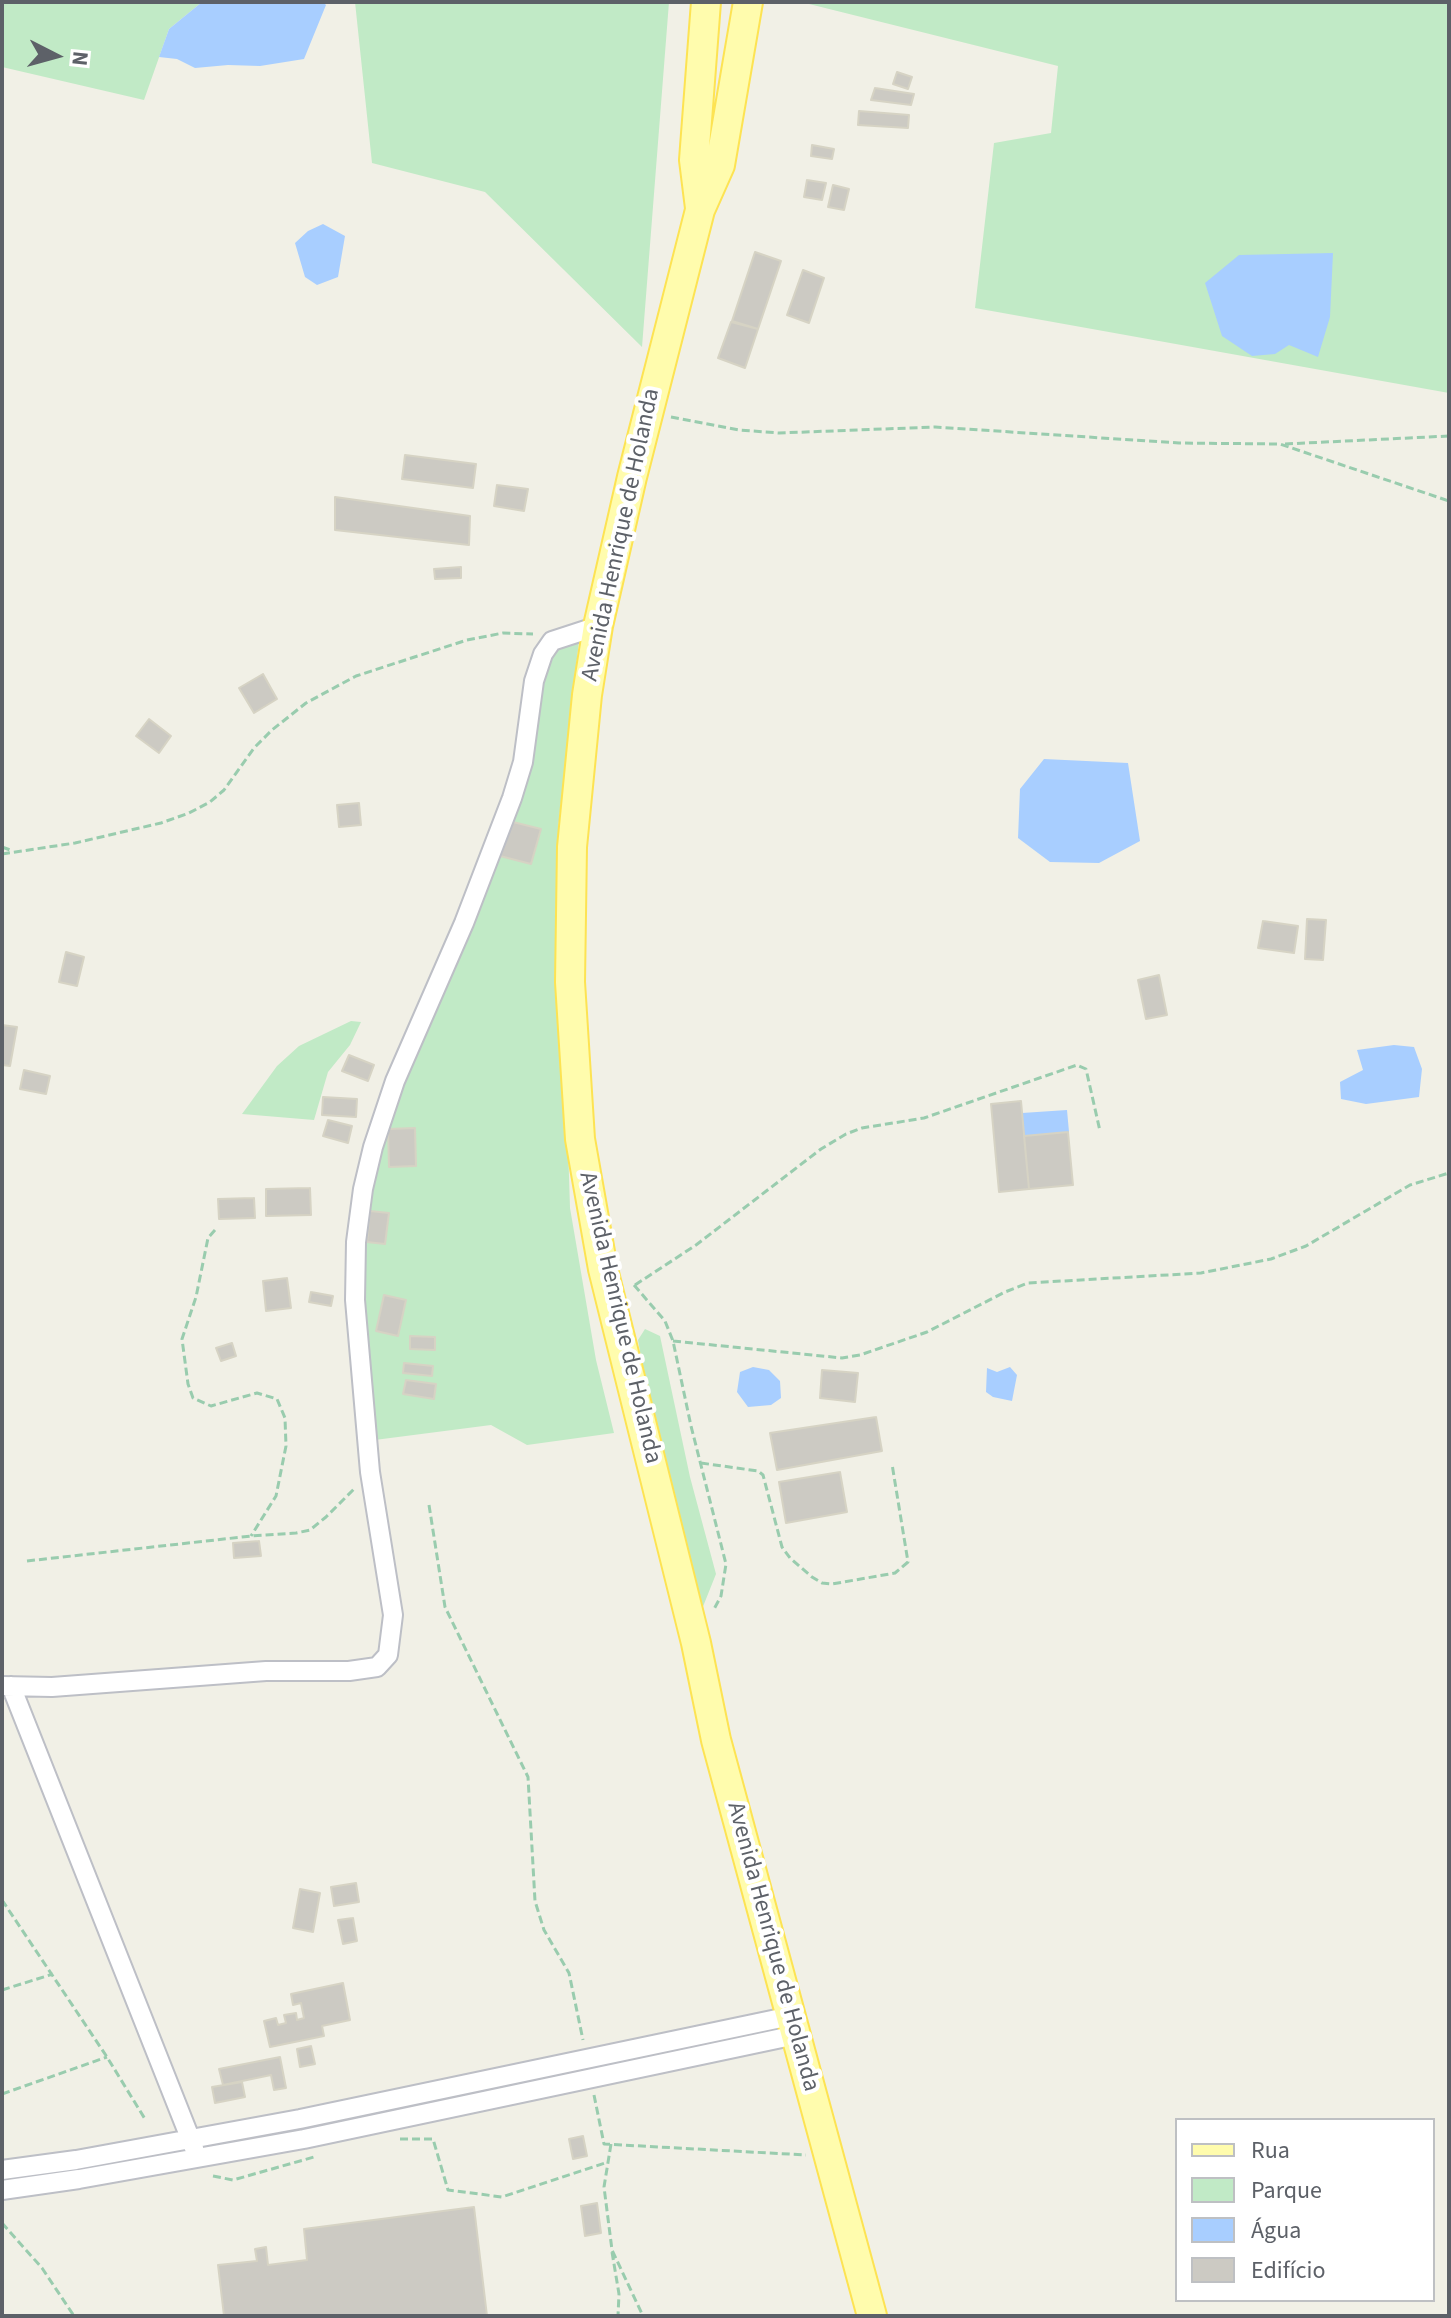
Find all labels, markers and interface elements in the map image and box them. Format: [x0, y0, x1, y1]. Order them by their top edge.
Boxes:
north arrow [16, 16, 96, 96]
text: N [63, 50, 97, 67]
street label: Avenida Henrique de Holanda [577, 386, 667, 684]
street label: Avenida Henrique de Holanda [571, 1169, 667, 1467]
street label: Avenida Henrique de Holanda [719, 1799, 825, 2095]
legend [1175, 2118, 1435, 2302]
text: Rua [1251, 2133, 1290, 2168]
text: Parque [1251, 2173, 1322, 2208]
text: Água [1251, 2213, 1301, 2248]
text: Edifício [1251, 2253, 1325, 2288]

